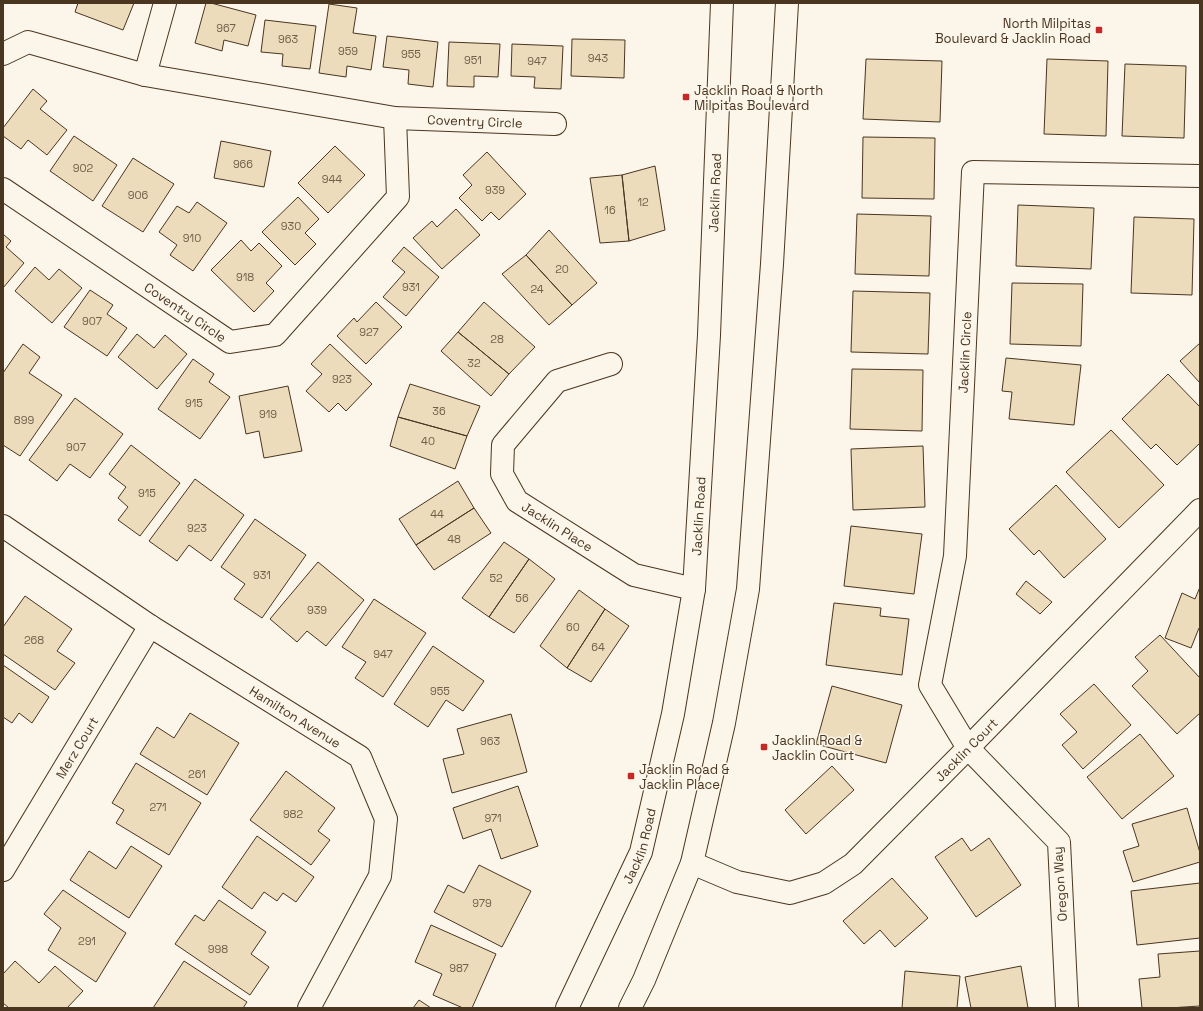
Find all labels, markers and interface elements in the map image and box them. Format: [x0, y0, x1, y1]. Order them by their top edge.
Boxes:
place label: North Milpitas Boulevard & Jacklin Road [935, 15, 1091, 47]
house number: 967 [216, 21, 236, 35]
marker: North Milpitas Boulevard & Jacklin Road [1094, 25, 1104, 35]
house number: 963 [278, 32, 298, 46]
house number: 959 [338, 44, 358, 58]
house number: 955 [401, 47, 421, 61]
house number: 943 [588, 51, 608, 65]
house number: 951 [464, 53, 482, 67]
house number: 947 [527, 54, 547, 68]
place label: Jacklin Road & North Milpitas Boulevard [694, 82, 823, 114]
marker: Jacklin Road & North Milpitas Boulevard [681, 92, 691, 102]
street label: Coventry Circle [427, 111, 523, 131]
street label: Jacklin Road [705, 153, 725, 232]
house number: 966 [233, 157, 253, 171]
house number: 902 [73, 161, 94, 175]
house number: 944 [322, 172, 342, 186]
house number: 939 [485, 183, 505, 197]
house number: 906 [128, 188, 149, 202]
house number: 12 [637, 195, 649, 209]
house number: 16 [604, 203, 616, 217]
house number: 930 [281, 219, 301, 233]
house number: 910 [183, 231, 201, 245]
house number: 20 [555, 262, 569, 276]
house number: 918 [236, 270, 254, 284]
street label: Coventry Circle [141, 278, 230, 346]
house number: 931 [402, 280, 420, 294]
house number: 24 [530, 282, 544, 296]
street label: Jacklin Circle [954, 311, 975, 394]
house number: 907 [82, 314, 102, 328]
house number: 927 [359, 325, 379, 339]
house number: 28 [490, 332, 504, 346]
house number: 32 [467, 356, 481, 370]
house number: 923 [332, 372, 352, 386]
house number: 915 [185, 396, 203, 410]
house number: 36 [432, 404, 446, 418]
house number: 919 [259, 407, 277, 421]
house number: 899 [14, 413, 34, 427]
house number: 40 [421, 434, 435, 448]
house number: 907 [66, 440, 86, 454]
street label: Jacklin Road [687, 476, 709, 556]
house number: 915 [138, 486, 156, 500]
street label: Jacklin Place [519, 498, 596, 555]
house number: 44 [430, 507, 444, 521]
house number: 923 [187, 521, 207, 535]
house number: 48 [447, 532, 461, 546]
house number: 931 [253, 568, 271, 582]
house number: 52 [489, 571, 503, 585]
house number: 56 [515, 591, 529, 605]
house number: 939 [307, 603, 327, 617]
house number: 60 [566, 620, 580, 634]
house number: 268 [24, 633, 44, 647]
house number: 64 [591, 640, 605, 654]
house number: 947 [373, 647, 393, 661]
street label: Hamilton Avenue [246, 682, 344, 751]
house number: 955 [430, 684, 450, 698]
street label: Merz Court [52, 713, 102, 782]
street label: Jacklin Court [931, 714, 1001, 785]
place label: Jacklin Road & Jacklin Court [772, 732, 862, 764]
house number: 963 [480, 734, 500, 748]
marker: Jacklin Road & Jacklin Court [759, 742, 769, 752]
place label: Jacklin Road & Jacklin Place [639, 761, 729, 793]
house number: 261 [188, 767, 206, 781]
marker: Jacklin Road & Jacklin Place [626, 771, 636, 781]
house number: 271 [149, 800, 167, 814]
street label: Jacklin Road [619, 806, 659, 887]
house number: 982 [283, 807, 303, 821]
house number: 971 [484, 811, 502, 825]
street label: Oregon Way [1049, 846, 1071, 922]
house number: 979 [472, 896, 492, 910]
house number: 291 [78, 934, 96, 948]
house number: 998 [208, 942, 228, 956]
house number: 987 [449, 961, 469, 975]

